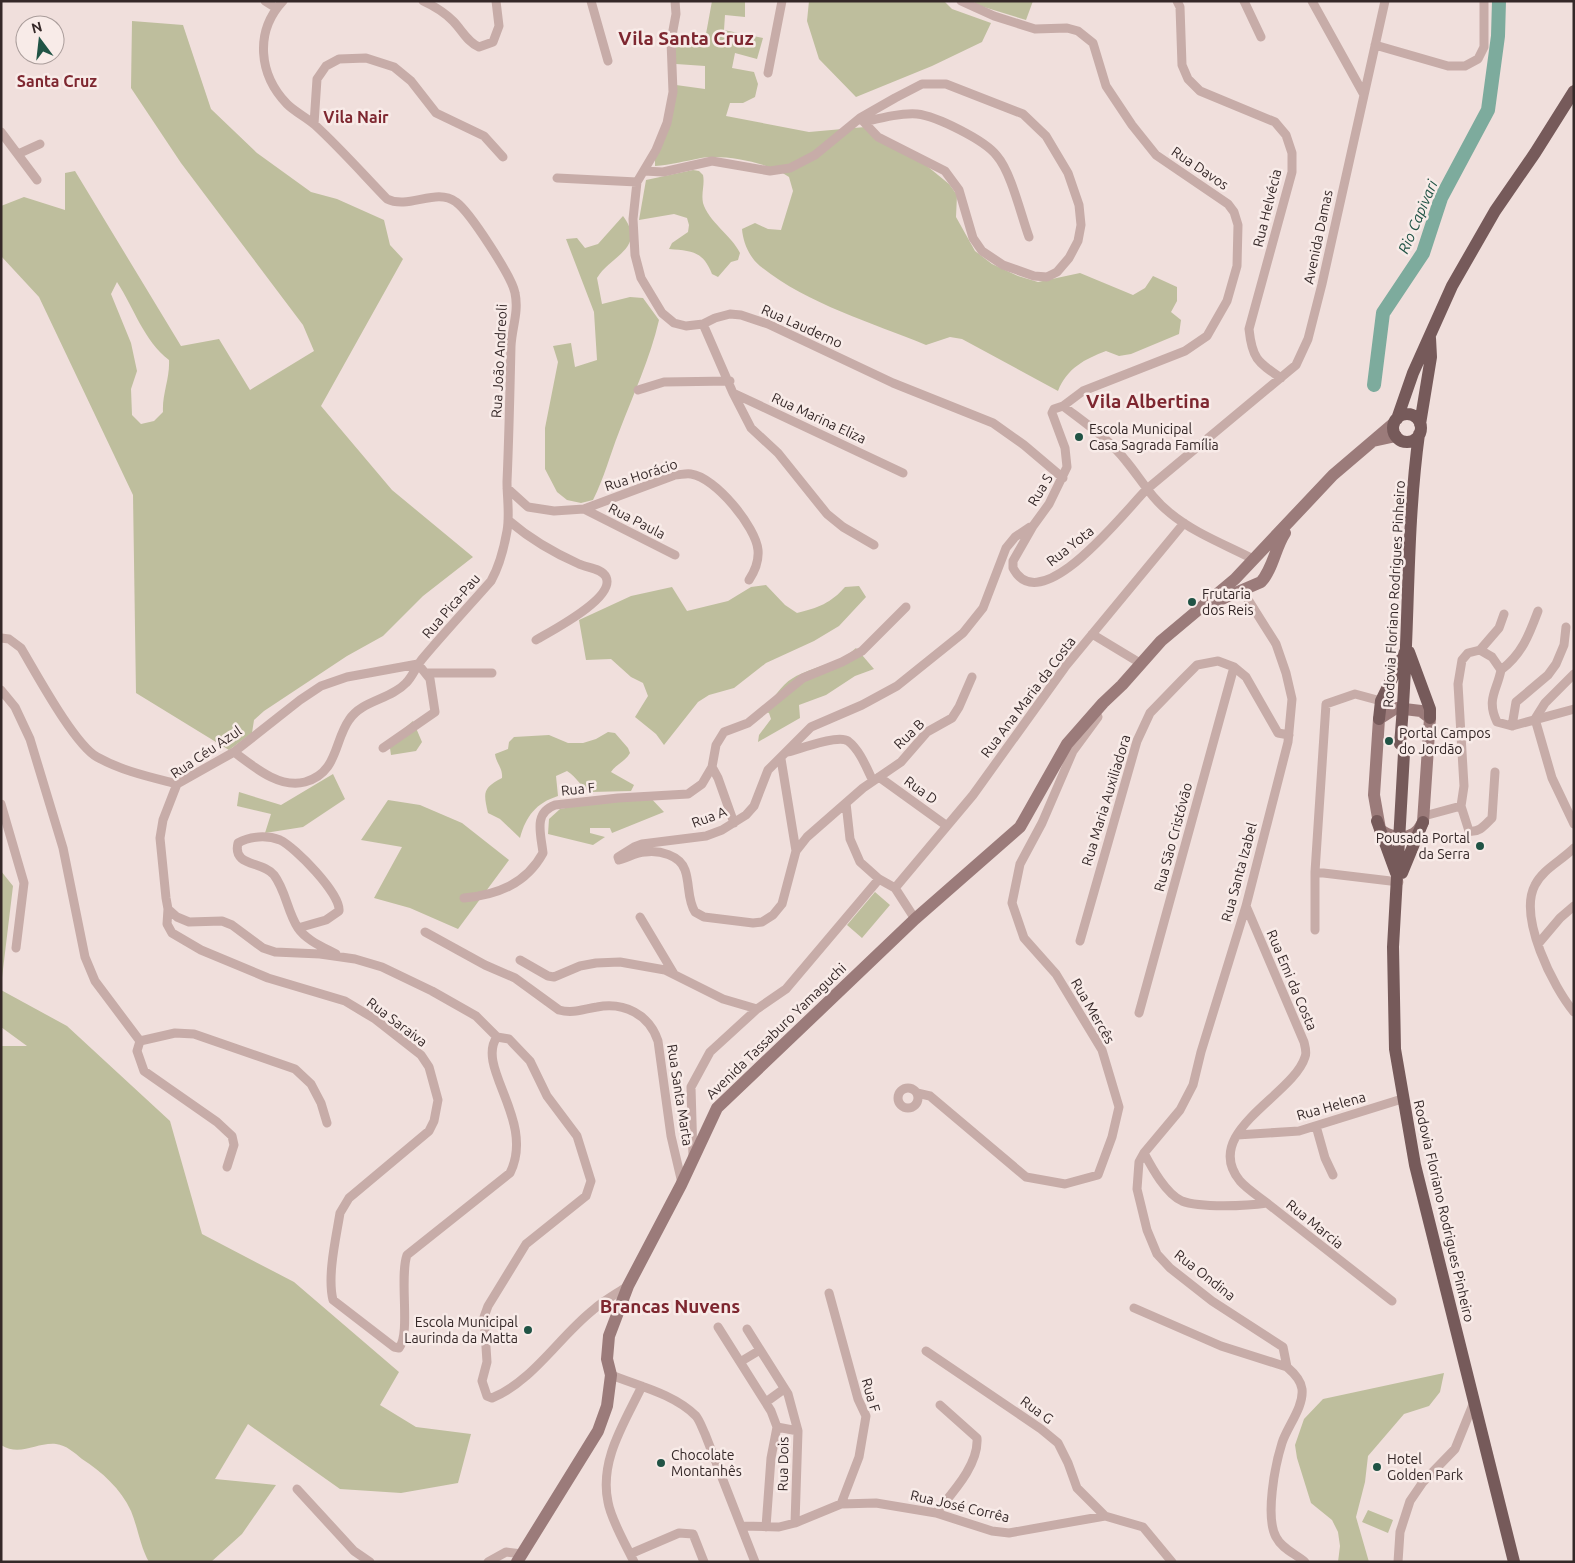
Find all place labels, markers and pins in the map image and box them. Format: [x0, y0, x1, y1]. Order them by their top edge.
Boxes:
place label: Escola Municipal Casa Sagrada Família [1089, 421, 1219, 453]
marker: Escola Municipal Casa Sagrada Família [1073, 431, 1085, 443]
place label: Frutaria dos Reis [1202, 586, 1254, 618]
marker: Frutaria dos Reis [1186, 596, 1198, 608]
place label: Portal Campos do Jordão [1399, 725, 1491, 757]
marker: Portal Campos do Jordão [1383, 735, 1395, 747]
place label: Pousada Portal da Serra [1376, 830, 1470, 862]
marker: Pousada Portal da Serra [1474, 840, 1486, 852]
place label: Escola Municipal Laurinda da Matta [404, 1314, 518, 1346]
marker: Escola Municipal Laurinda da Matta [522, 1324, 534, 1336]
place label: Chocolate Montanhês [671, 1447, 742, 1479]
place label: Hotel Golden Park [1387, 1451, 1463, 1483]
marker: Chocolate Montanhês [655, 1457, 667, 1469]
marker: Hotel Golden Park [1371, 1461, 1383, 1473]

